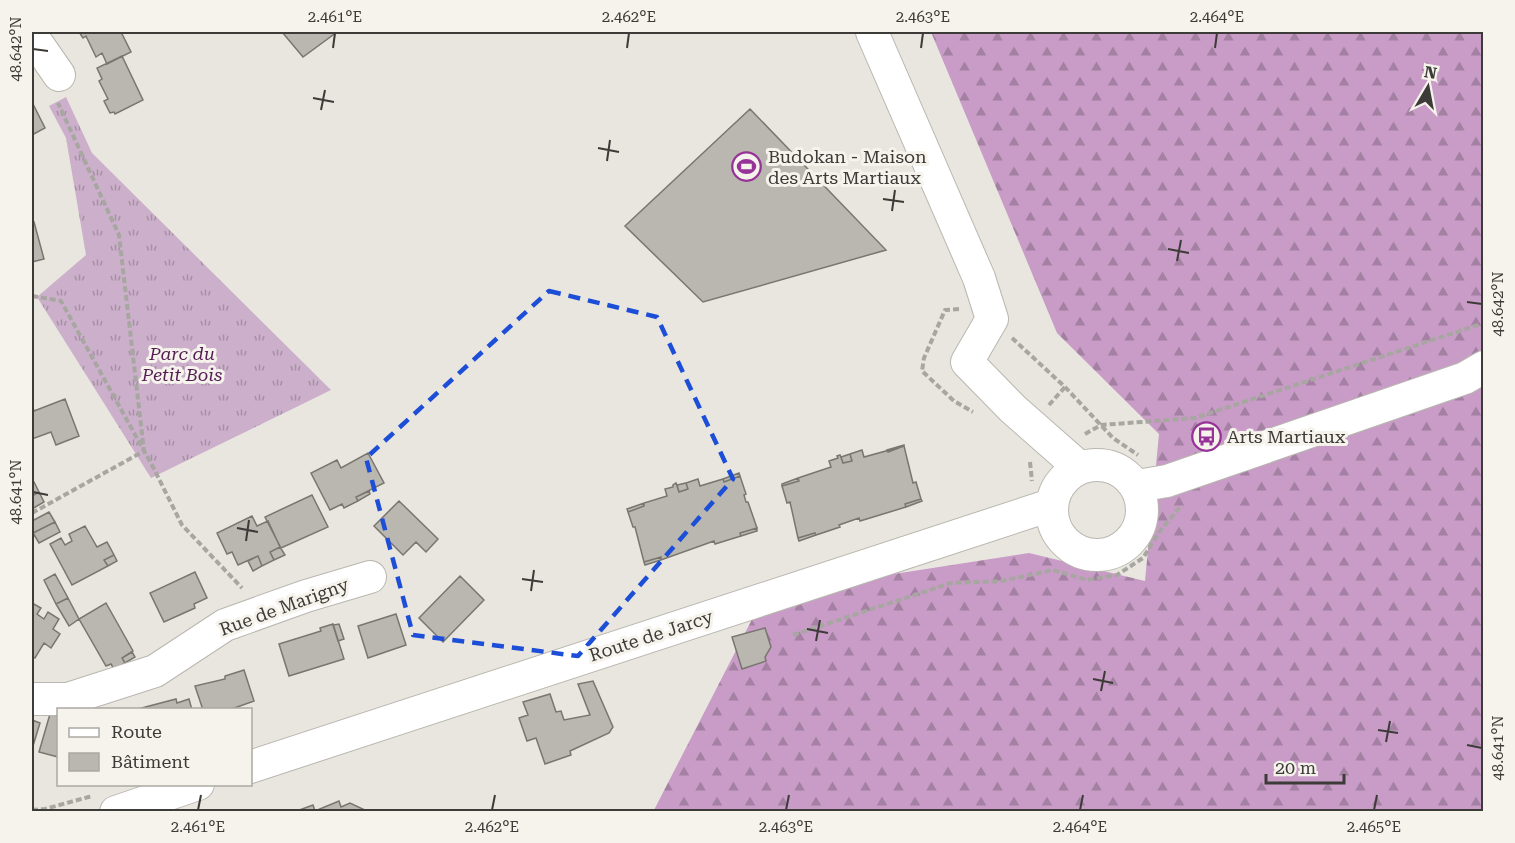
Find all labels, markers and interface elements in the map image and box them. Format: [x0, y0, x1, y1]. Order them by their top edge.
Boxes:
text: 2.461°E [308, 8, 362, 26]
text: 2.462°E [602, 8, 656, 26]
text: 2.463°E [896, 8, 950, 26]
text: 2.464°E [1190, 8, 1244, 26]
text: 48.642°N [7, 16, 25, 82]
north arrow [1398, 57, 1458, 117]
text: N [1423, 62, 1438, 83]
place label: Budokan - Maison des Arts Martiaux [768, 146, 927, 188]
sports icon: Budokan - Maison des Arts Martiaux [731, 151, 763, 183]
text: 48.642°N [1489, 271, 1507, 337]
park label: Parc du Petit Bois [141, 343, 222, 385]
bus stop icon: Arts Martiaux [1190, 421, 1222, 453]
place label: Arts Martiaux [1227, 426, 1346, 447]
text: 48.641°N [7, 459, 25, 525]
street label: Rue de Marigny [216, 573, 352, 640]
street label: Route de Jarcy [586, 606, 716, 665]
legend [57, 708, 252, 786]
text: 48.641°N [1489, 715, 1507, 781]
text: Route [111, 721, 162, 742]
scale bar [1266, 747, 1344, 785]
text: Bâtiment [111, 751, 190, 772]
text: 20 m [1275, 757, 1316, 778]
text: 2.461°E [171, 818, 225, 836]
text: 2.462°E [465, 818, 519, 836]
text: 2.463°E [759, 818, 813, 836]
text: 2.464°E [1053, 818, 1107, 836]
text: 2.465°E [1347, 818, 1401, 836]

